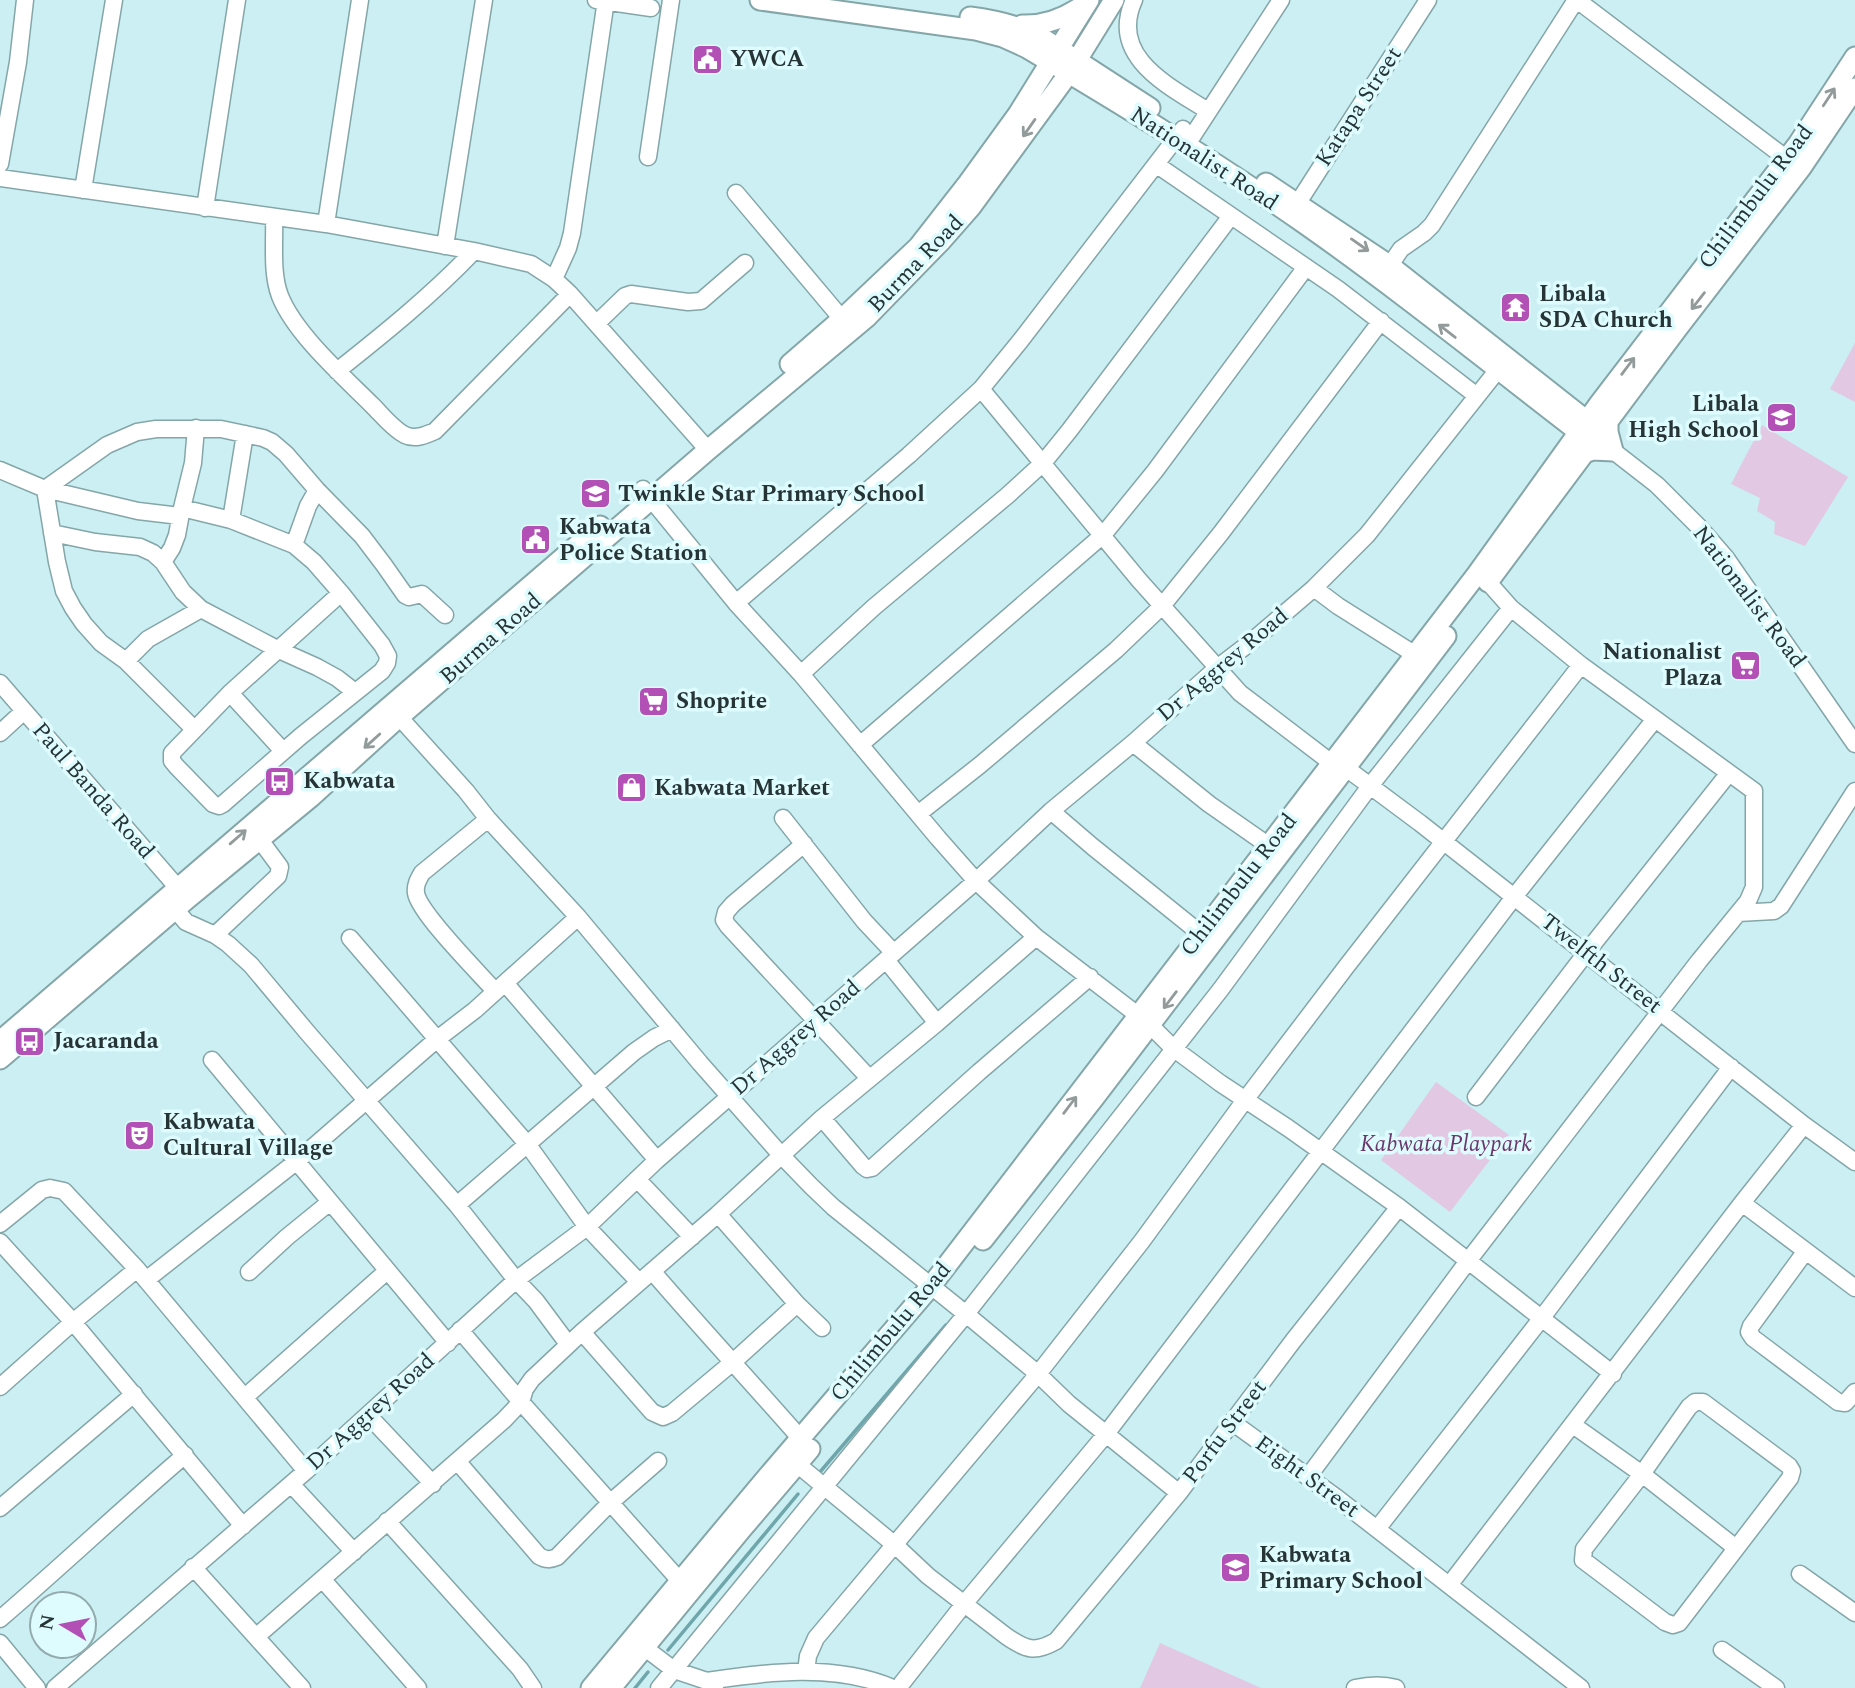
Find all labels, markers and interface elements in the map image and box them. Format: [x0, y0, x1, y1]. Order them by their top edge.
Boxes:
street label: Katapa Street [1307, 40, 1411, 174]
public building icon: YWCA [690, 42, 724, 76]
place label: YWCA [730, 42, 805, 77]
one-way arrow [1822, 88, 1836, 108]
street label: Nationalist Road [1123, 98, 1285, 220]
street label: Chilimbulu Road [1690, 117, 1822, 277]
one-way arrow [1021, 118, 1036, 137]
street label: Burma Road [860, 207, 972, 321]
one-way arrow [1350, 238, 1369, 252]
place label: Libala SDA Church [1539, 277, 1673, 338]
temple icon: Libala SDA Church [1499, 290, 1533, 324]
one-way arrow [1691, 291, 1706, 310]
one-way arrow [1439, 323, 1457, 338]
one-way arrow [1621, 357, 1635, 376]
place label: Libala High School [1628, 387, 1759, 448]
school or university icon: Libala High School [1765, 400, 1799, 434]
school or university icon: Twinkle Star Primary School [578, 477, 612, 511]
place label: Twinkle Star Primary School [618, 477, 925, 512]
place label: Kabwata Police Station [559, 510, 708, 571]
street label: Nationalist Road [1684, 518, 1815, 676]
public building icon: Kabwata Police Station [519, 523, 553, 557]
street label: Burma Road [432, 584, 550, 693]
street label: Dr Aggrey Road [1149, 599, 1297, 731]
place label: Nationalist Plaza [1602, 635, 1722, 696]
supermarket icon: Nationalist Plaza [1728, 648, 1762, 682]
supermarket icon: Shoprite [636, 684, 670, 718]
place label: Shoprite [676, 684, 767, 719]
street label: Paul Banda Road [23, 714, 163, 868]
one-way arrow [364, 733, 381, 750]
bus stop icon: Kabwata [263, 764, 297, 798]
place label: Kabwata [303, 764, 395, 799]
shop icon: Kabwata Market [614, 771, 648, 805]
place label: Kabwata Market [654, 771, 830, 806]
street label: Chilimbulu Road [1172, 806, 1306, 964]
one-way arrow [228, 829, 246, 845]
street label: Twelfth Street [1533, 905, 1669, 1023]
street label: Dr Aggrey Road [723, 971, 869, 1105]
one-way arrow [1162, 990, 1177, 1008]
bus stop icon: Jacaranda [13, 1024, 47, 1058]
place label: Jacaranda [53, 1024, 159, 1059]
one-way arrow [1062, 1097, 1077, 1115]
place label: Kabwata Cultural Village [163, 1105, 333, 1166]
theatre icon: Kabwata Cultural Village [123, 1118, 157, 1152]
park label: Kabwata Playpark [1360, 1127, 1532, 1162]
street label: Chilimbulu Road [822, 1254, 960, 1410]
street label: Dr Aggrey Road [299, 1344, 443, 1479]
street label: Porfu Street [1174, 1372, 1276, 1492]
street label: Eight Street [1247, 1427, 1367, 1527]
place label: Kabwata Primary School [1259, 1538, 1423, 1599]
school or university icon: Kabwata Primary School [1219, 1551, 1253, 1585]
north arrow [28, 1590, 98, 1660]
text: N [32, 1612, 63, 1632]

